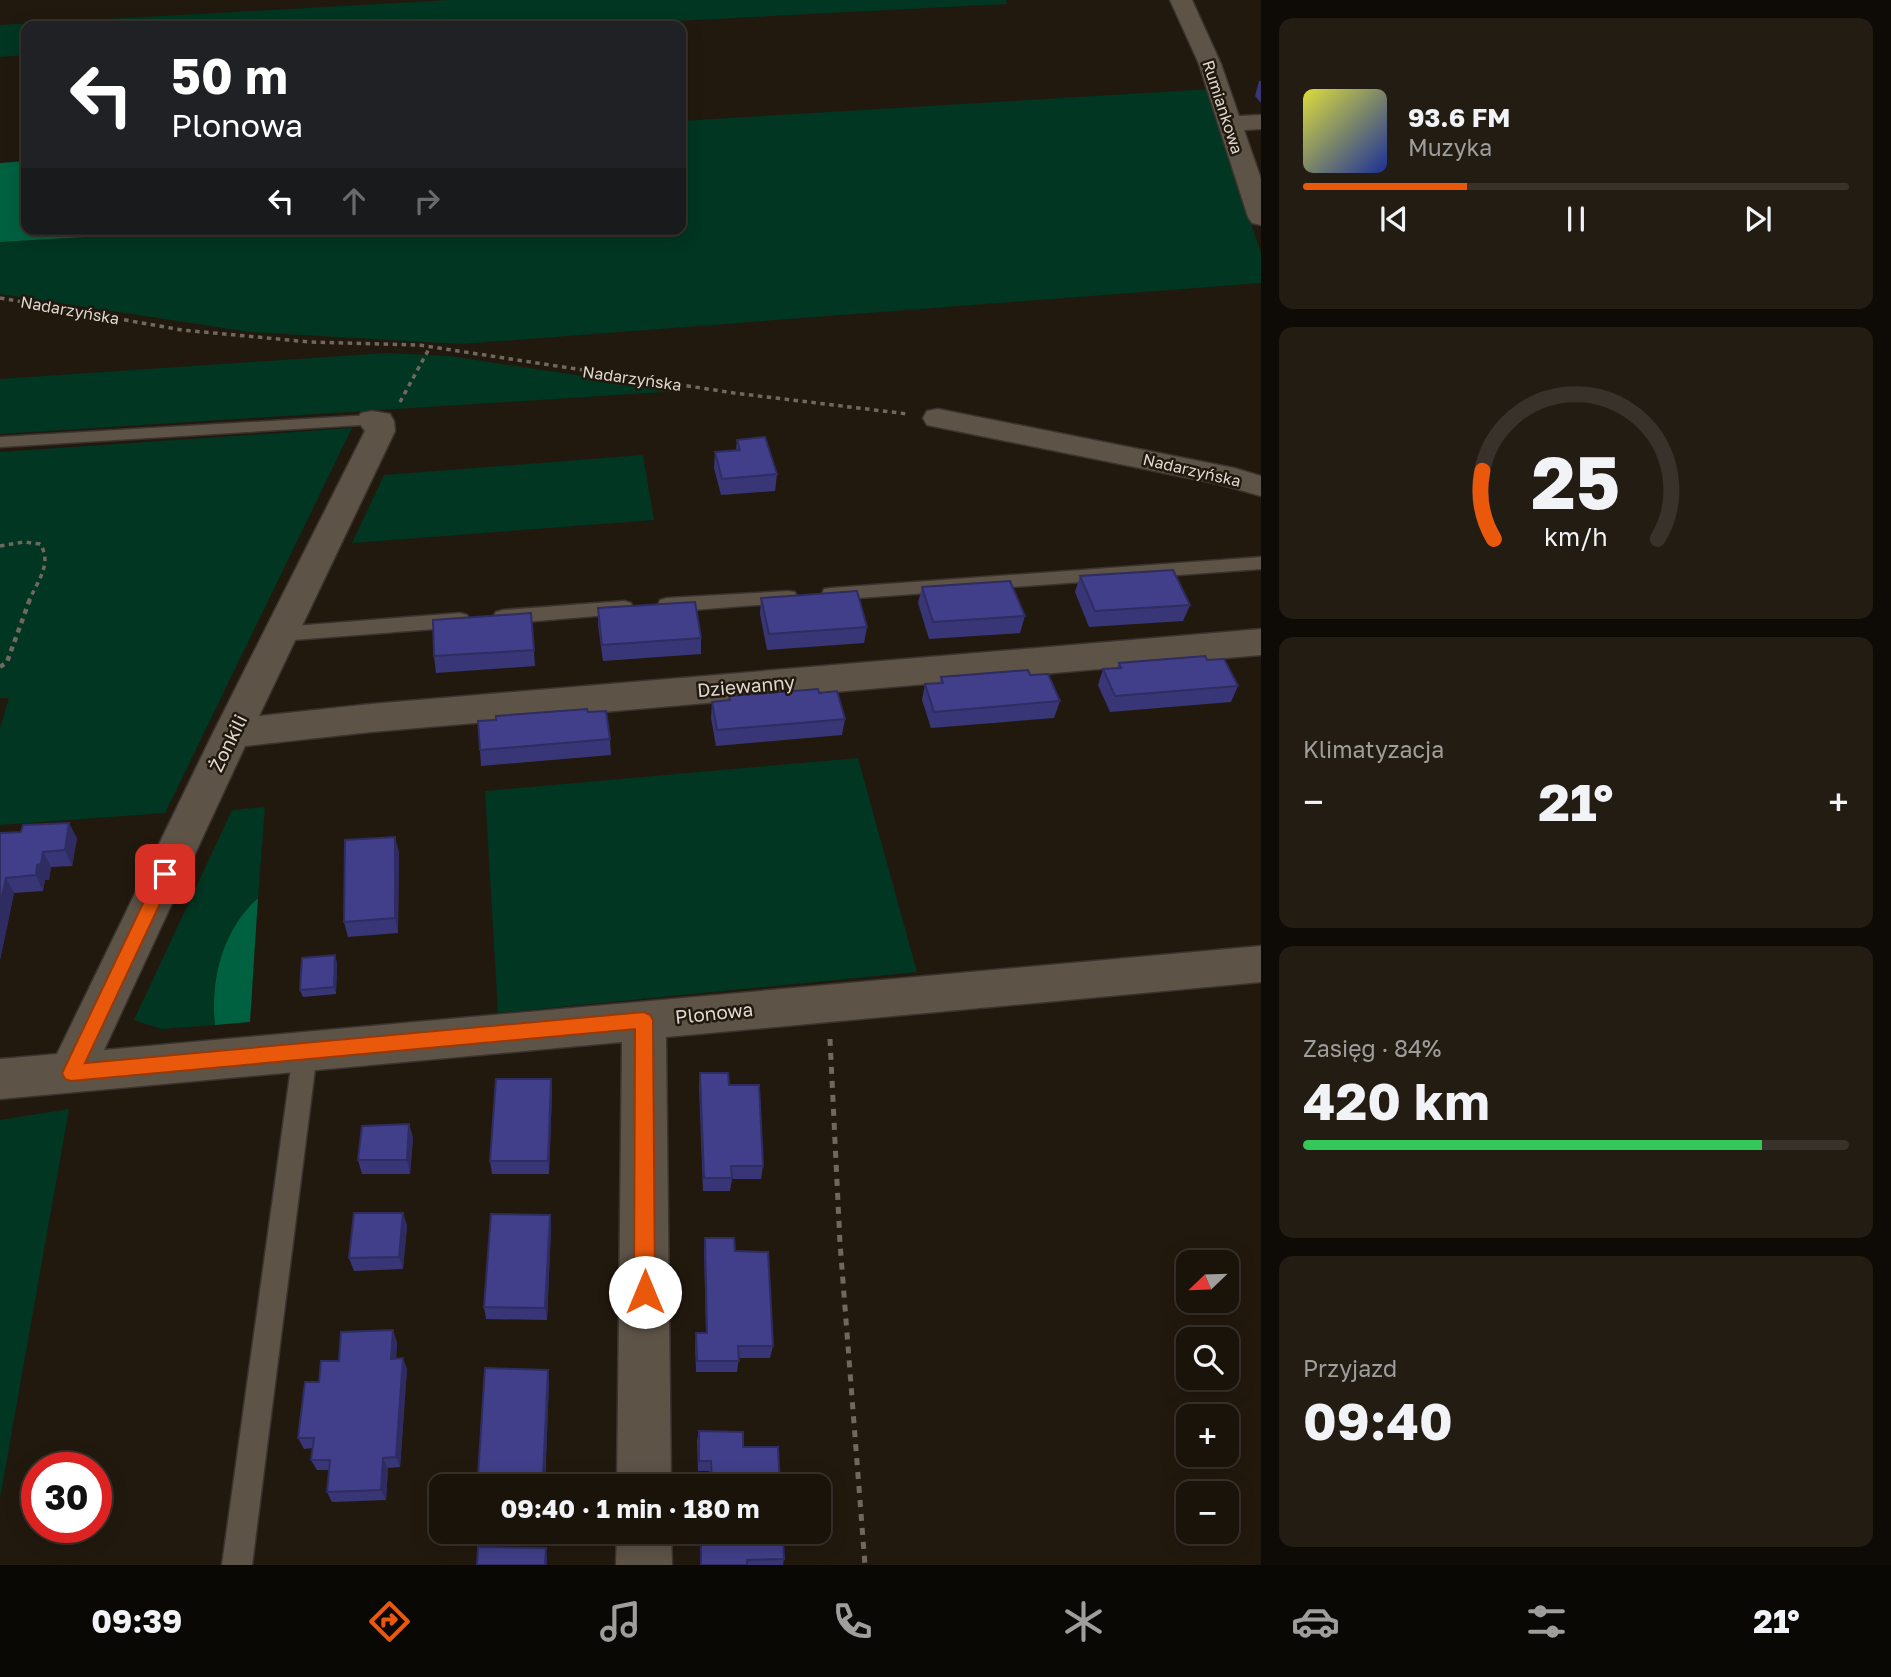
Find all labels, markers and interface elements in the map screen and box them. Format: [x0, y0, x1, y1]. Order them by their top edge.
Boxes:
text: 50 m [171, 46, 288, 105]
icon: left [56, 49, 147, 140]
street label: Rumiankowa [1198, 58, 1248, 156]
text: 93.6 FM [1408, 102, 1510, 133]
text: Plonowa [171, 106, 303, 144]
text: Muzyka [1408, 133, 1492, 161]
icon: left [262, 182, 300, 220]
icon: ahead [335, 182, 373, 220]
icon: right [408, 182, 446, 220]
icon: previous [1375, 200, 1413, 238]
icon: pause [1557, 200, 1595, 238]
icon: next [1739, 200, 1777, 238]
street label: Nadarzyńska [19, 291, 121, 329]
street label: Nadarzyńska [581, 361, 683, 395]
text: 25 [1532, 439, 1620, 526]
street label: Nadarzyńska [1141, 449, 1243, 491]
text: km/h [1544, 521, 1608, 552]
street label: Dziewanny [696, 670, 796, 701]
street label: Żonkili [204, 710, 251, 775]
text: Klimatyzacja [1303, 735, 1444, 763]
text: 21° [1538, 770, 1614, 832]
text: − [1303, 779, 1324, 824]
text: + [1828, 779, 1849, 824]
pin [135, 844, 195, 904]
icon: arrive [146, 855, 184, 893]
street label: Plonowa [674, 997, 754, 1028]
text: Zasięg · 84% [1303, 1034, 1441, 1062]
text: 420 km [1303, 1069, 1490, 1131]
north arrow [1176, 1250, 1239, 1312]
map controls [1176, 1250, 1239, 1544]
position arrow [608, 1255, 682, 1329]
button: search [1176, 1327, 1239, 1390]
text: Przyjazd [1303, 1354, 1397, 1382]
text: 09:40 [1303, 1389, 1453, 1451]
button: + [1176, 1404, 1239, 1467]
speed limit sign: 30 [21, 1452, 112, 1543]
button: − [1176, 1481, 1239, 1544]
text: 09:40 · 1 min · 180 m [500, 1493, 760, 1524]
icon: directions [365, 1597, 414, 1646]
icon: music [596, 1597, 645, 1646]
icon: phone [828, 1597, 877, 1646]
icon: climate [1059, 1597, 1108, 1646]
icon: car [1291, 1597, 1340, 1646]
icon: filters [1522, 1597, 1571, 1646]
text: 09:39 [91, 1602, 182, 1640]
text: 21° [1753, 1602, 1800, 1640]

